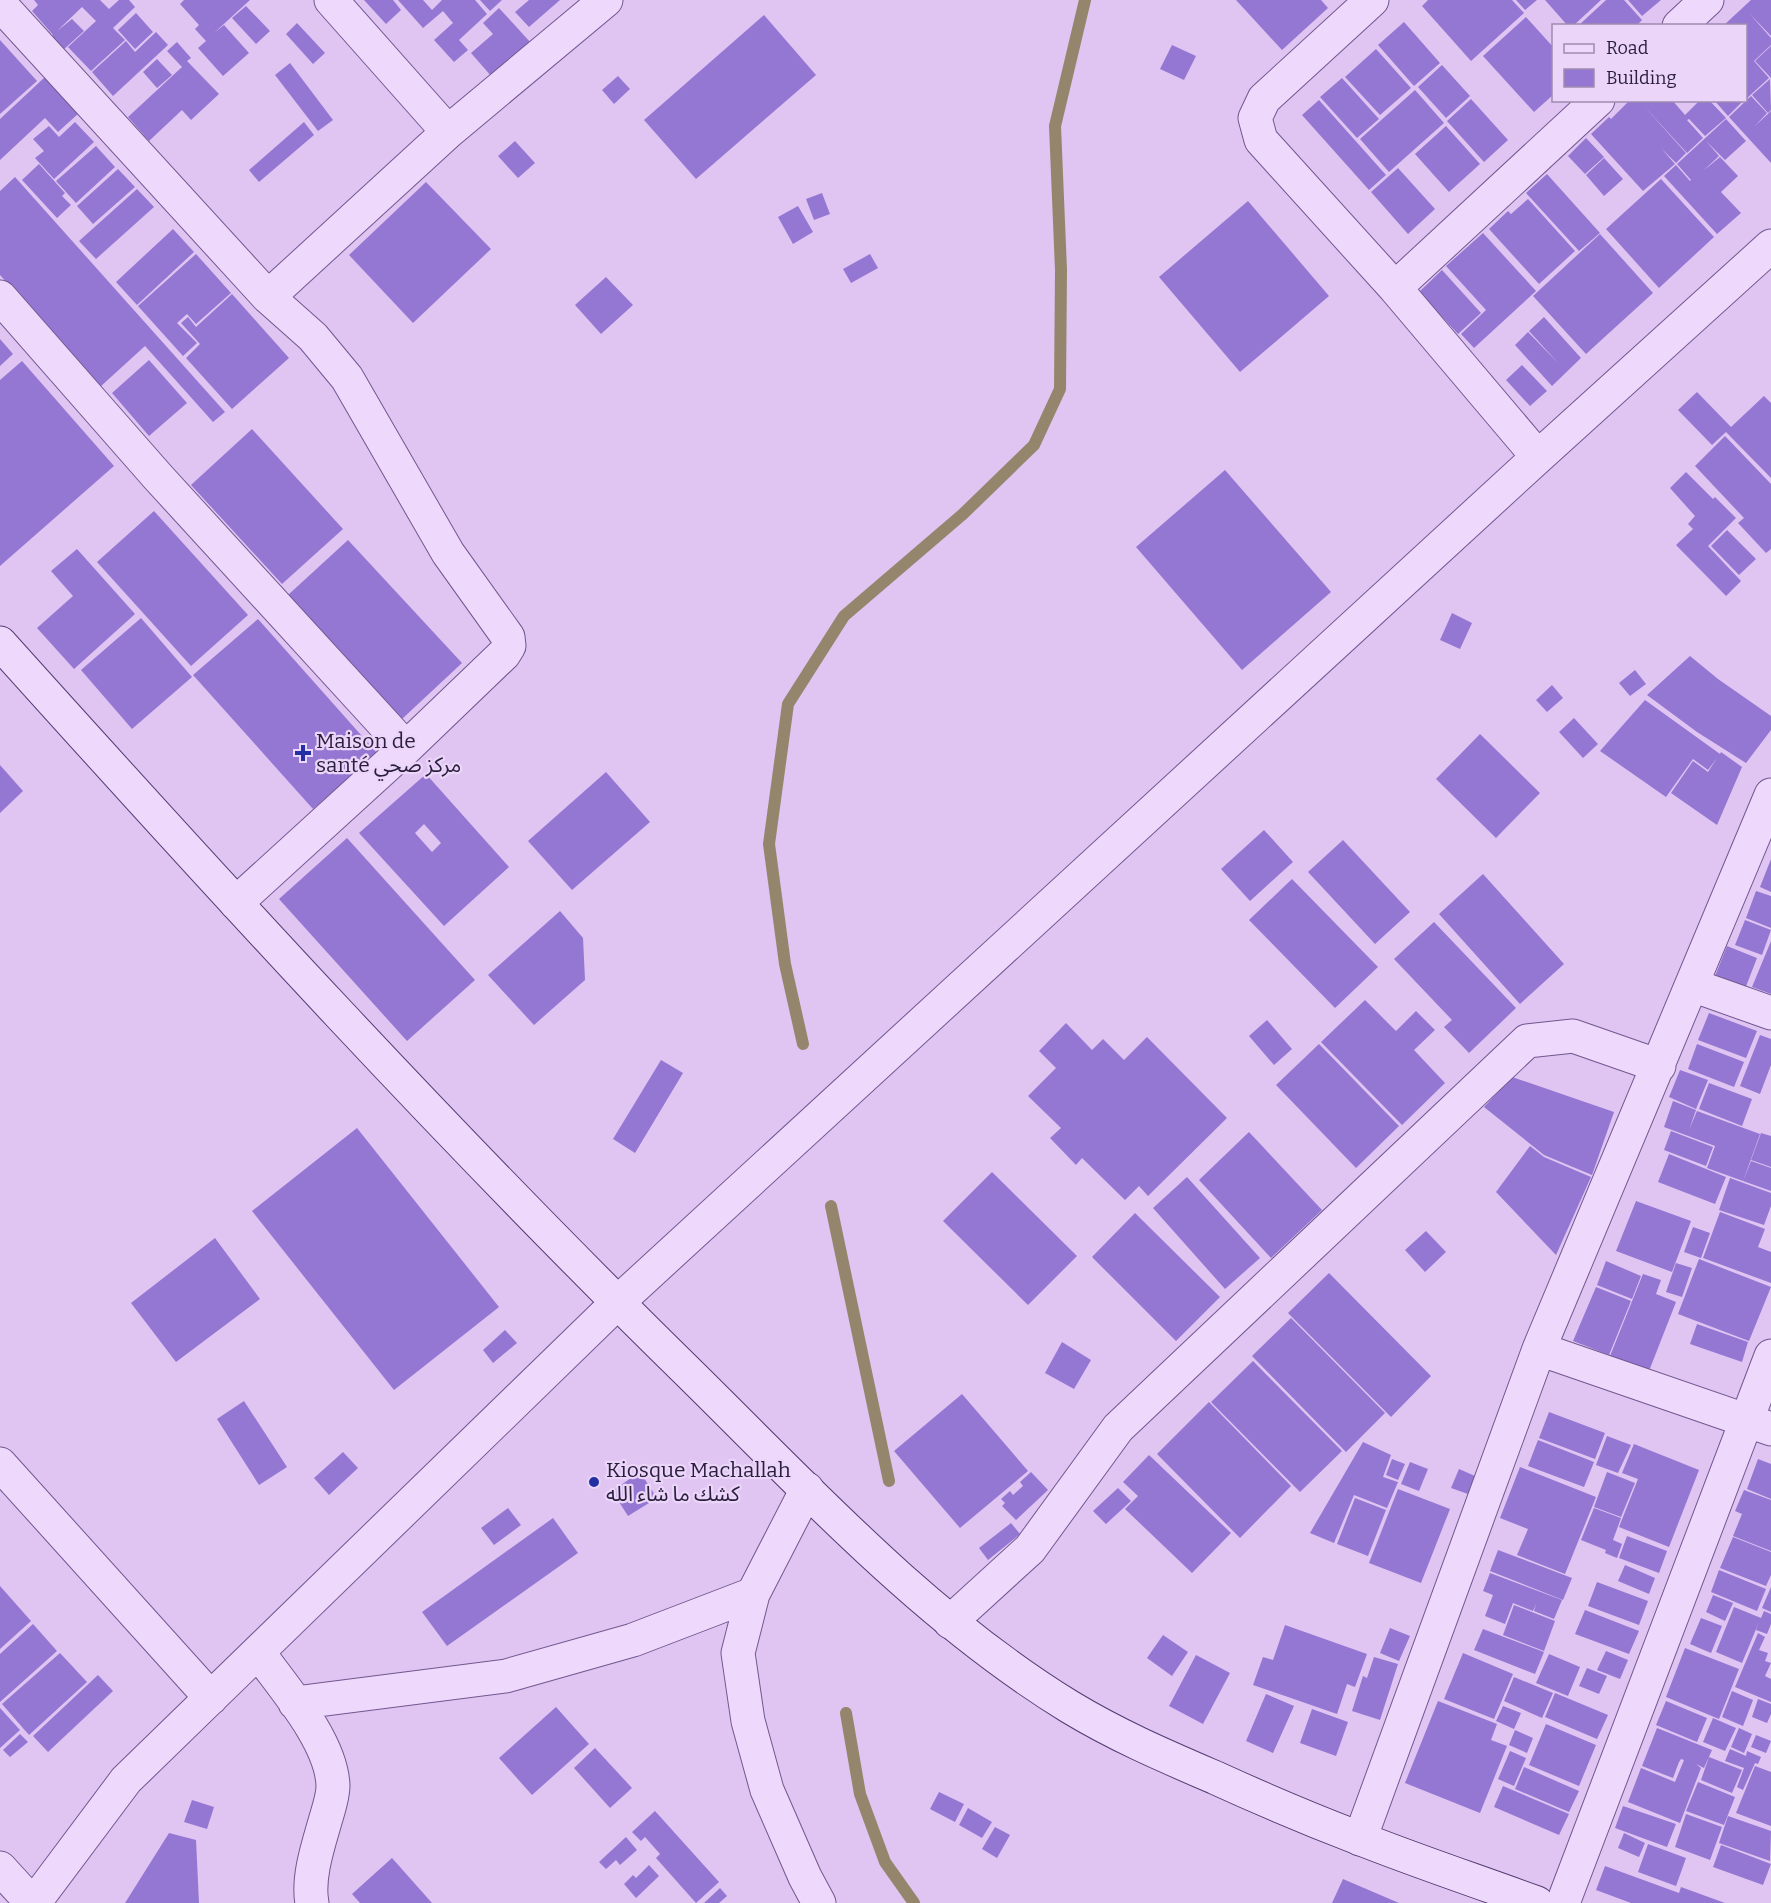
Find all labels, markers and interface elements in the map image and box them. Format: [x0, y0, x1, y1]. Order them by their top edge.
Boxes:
legend [1552, 24, 1747, 102]
text: Road [1606, 37, 1649, 59]
text: Building [1606, 67, 1677, 89]
place label: Maison de santé مركز صحي [316, 728, 461, 781]
marker: Maison de santé مركز صحي [294, 744, 312, 762]
place label: Kiosque Machallah كشك ما شاء الله [606, 1457, 791, 1507]
marker: Kiosque Machallah كشك ما شاء الله [587, 1475, 601, 1489]

